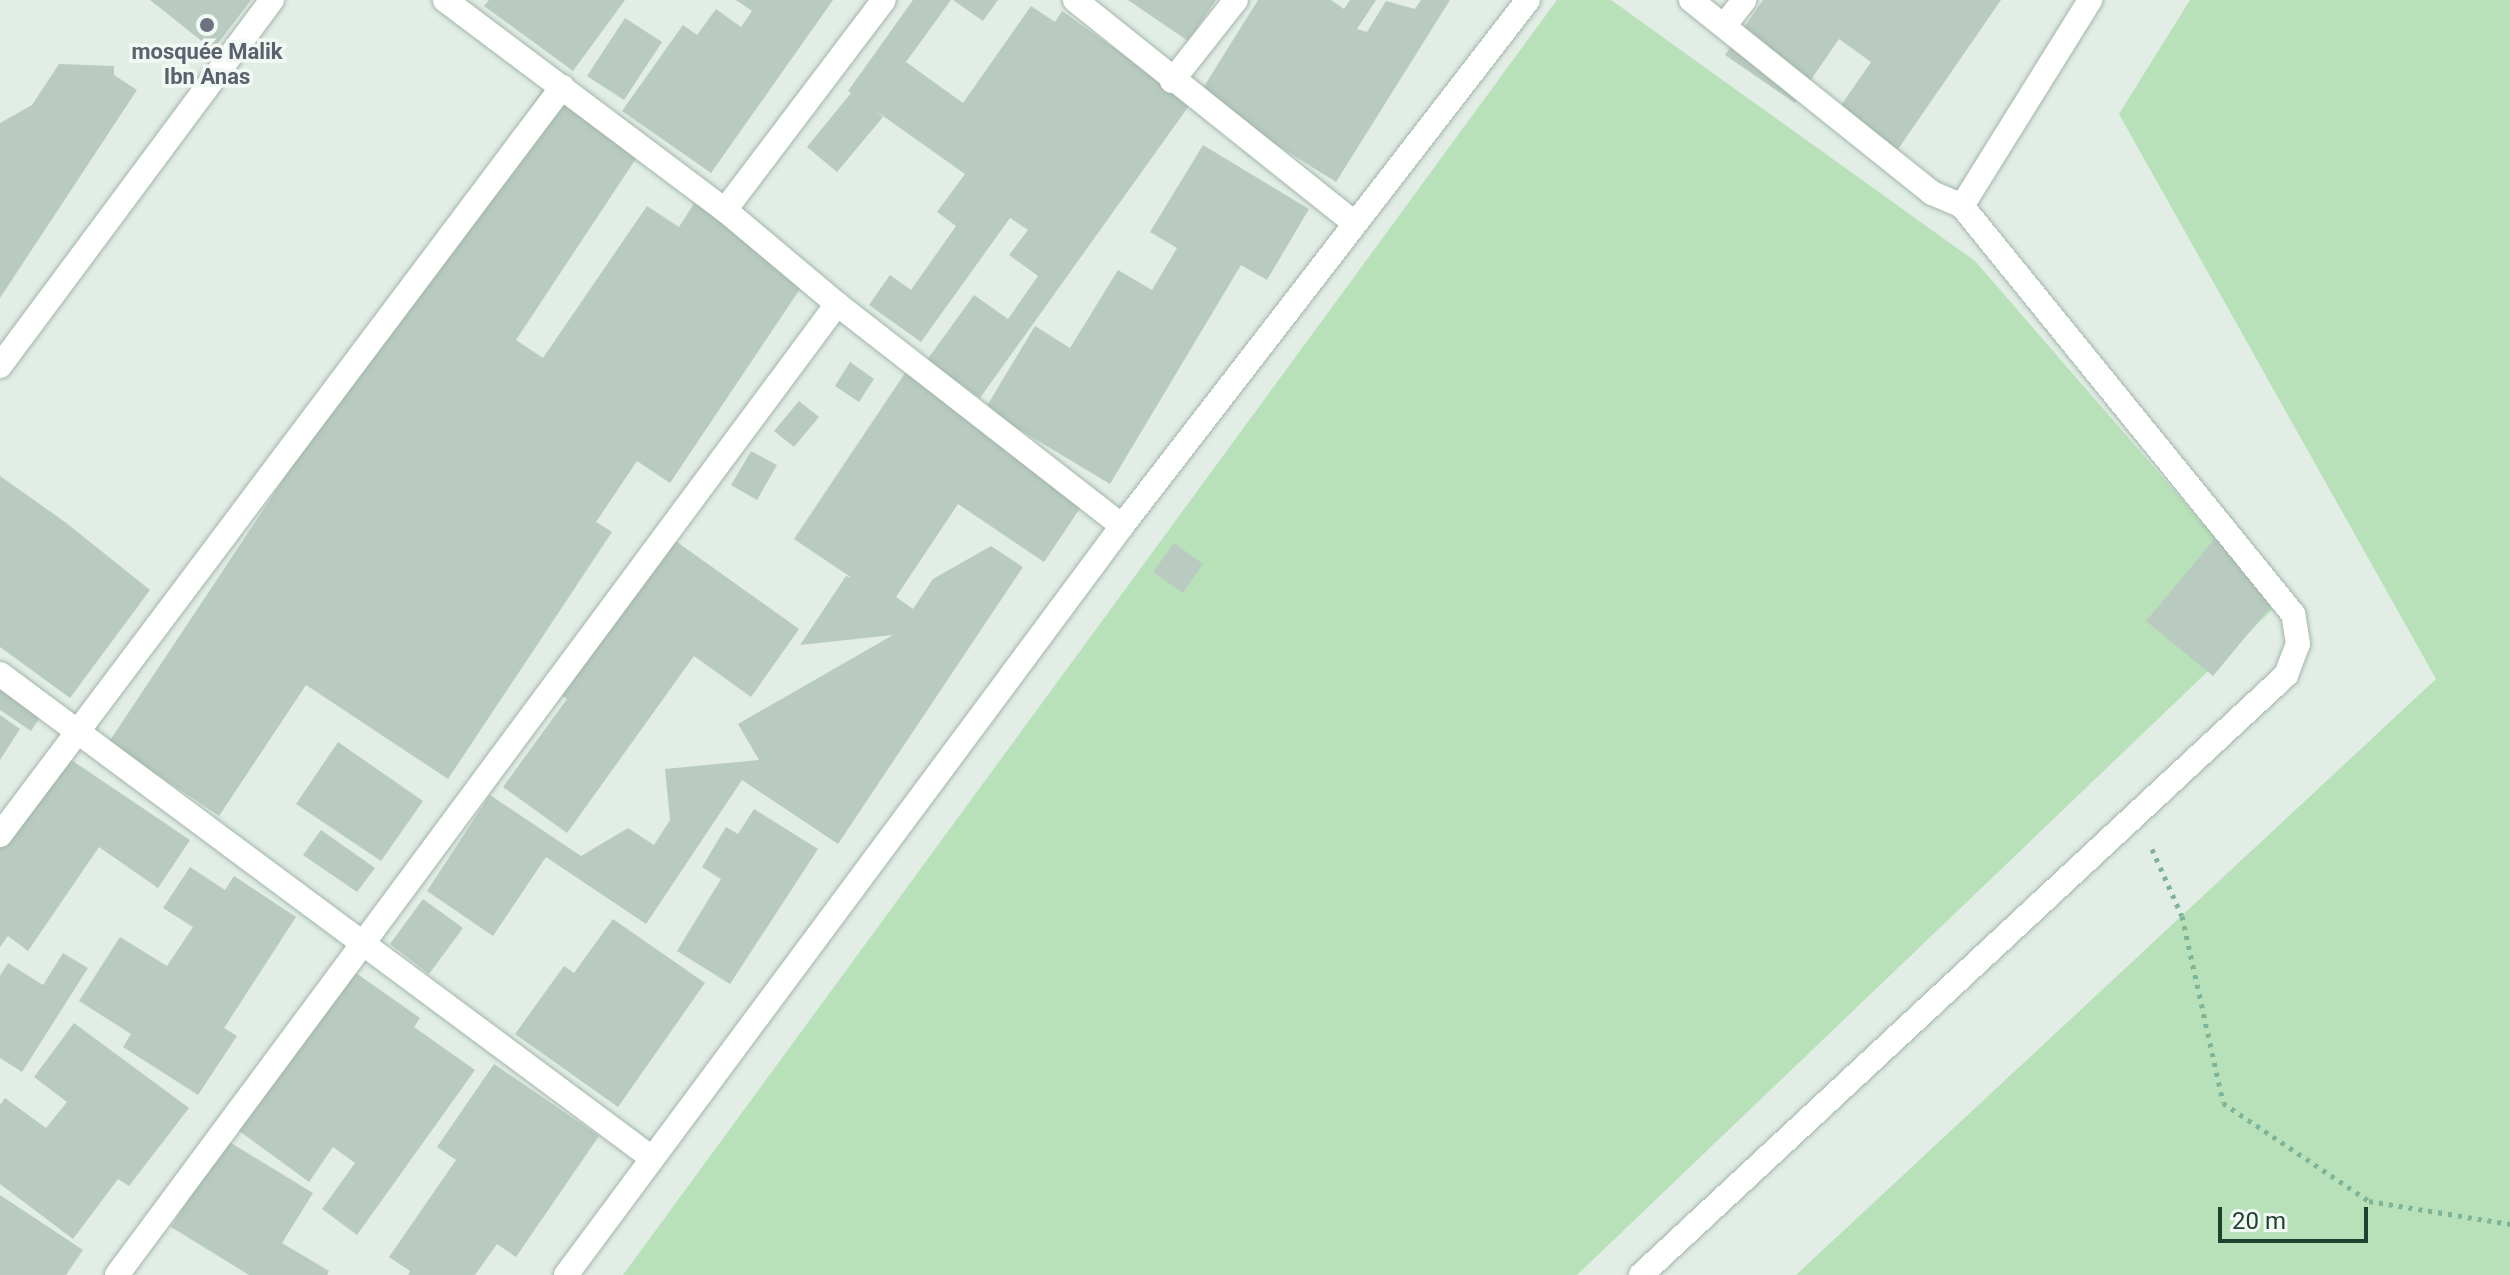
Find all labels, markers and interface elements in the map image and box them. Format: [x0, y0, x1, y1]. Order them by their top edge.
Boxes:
marker: mosquée Malik Ibn Anas [198, 16, 216, 34]
place label: mosquée Malik Ibn Anas [131, 38, 283, 90]
scale bar [2222, 1191, 2372, 1241]
text: 20 m [2232, 1207, 2286, 1235]

